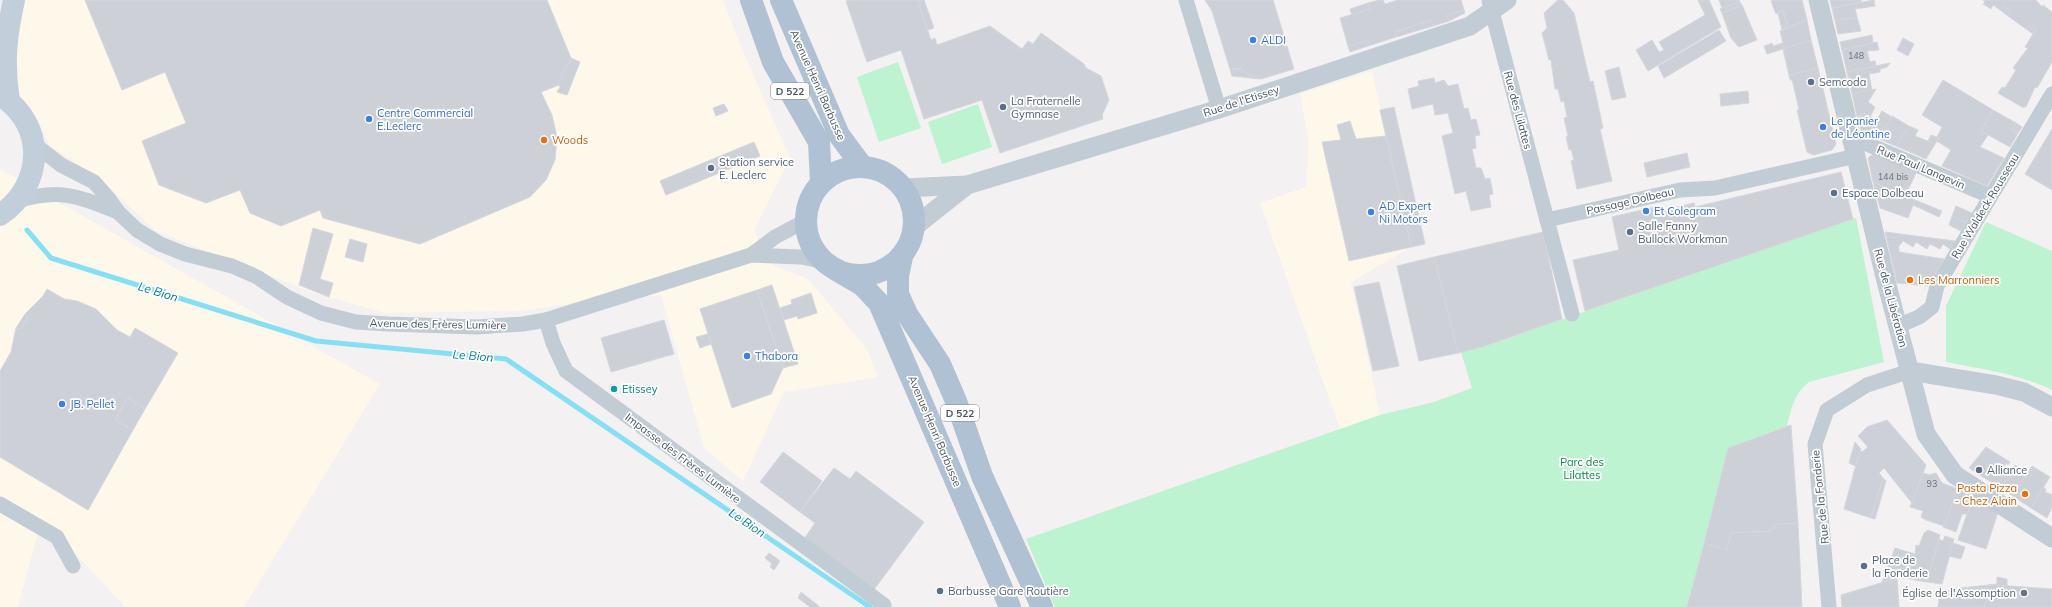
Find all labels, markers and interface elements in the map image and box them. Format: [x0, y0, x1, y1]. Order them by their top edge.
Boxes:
street label: Avenue Henri Barbusse [787, 28, 849, 142]
place label: ALDI [1261, 33, 1286, 47]
marker: ALDI [1248, 35, 1258, 45]
house number: 148 [1848, 50, 1864, 61]
street label: Rue des Lilattes [1501, 69, 1535, 151]
place label: Semcoda [1819, 75, 1866, 89]
marker: Semcoda [1806, 77, 1816, 87]
street label: Rue de l'Etissey [1201, 82, 1281, 120]
road number: D 522 [771, 83, 809, 99]
place label: La Fraternelle Gymnase [1011, 94, 1081, 121]
marker: La Fraternelle Gymnase [998, 102, 1008, 112]
place label: Centre Commercial E.Leclerc [377, 106, 473, 133]
marker: Centre Commercial E.Leclerc [364, 114, 374, 124]
place label: Le panier de Léontine [1831, 114, 1890, 141]
marker: Le panier de Léontine [1818, 122, 1828, 132]
place label: Woods [552, 133, 588, 147]
marker: Woods [539, 135, 549, 145]
street label: Rue Paul Langevin [1875, 142, 1967, 192]
street label: Rue Waldeck Rousseau [1948, 151, 2022, 261]
place label: Station service E. Leclerc [719, 155, 794, 182]
marker: Station service E. Leclerc [706, 163, 716, 173]
house number: 144 bis [1878, 171, 1908, 182]
street label: Passage Dolbeau [1585, 184, 1675, 218]
place label: Espace Dolbeau [1842, 186, 1924, 200]
marker: Espace Dolbeau [1829, 188, 1839, 198]
place label: AD Expert Ni Motors [1379, 199, 1431, 226]
place label: Et Colegram [1654, 204, 1716, 218]
marker: Et Colegram [1641, 206, 1651, 216]
marker: AD Expert Ni Motors [1366, 207, 1376, 217]
place label: Salle Fanny Bullock Workman [1638, 219, 1728, 246]
marker: Salle Fanny Bullock Workman [1625, 227, 1635, 237]
street label: Rue de la Libération [1871, 247, 1911, 349]
place label: Les Marronniers [1918, 273, 1999, 287]
marker: Les Marronniers [1905, 275, 1915, 285]
water label: Le Bion [136, 278, 180, 305]
street label: Avenue des Frères Lumière [370, 316, 506, 332]
water label: Le Bion [452, 346, 494, 365]
place label: Thabora [755, 349, 798, 363]
marker: Thabora [742, 351, 752, 361]
street label: Avenue Henri Barbusse [905, 373, 965, 489]
place label: Etissey [622, 382, 658, 396]
marker: Etissey [609, 384, 619, 394]
place label: JB. Pellet [70, 397, 114, 411]
marker: JB. Pellet [57, 399, 67, 409]
road number: D 522 [941, 405, 979, 421]
street label: Impasse des Frères Lumière [622, 410, 744, 506]
street label: Rue de la Fonderie [1808, 449, 1832, 545]
park label: Parc des Lilattes [1560, 455, 1604, 482]
place label: Alliance [1987, 463, 2027, 477]
marker: Alliance [1974, 465, 1984, 475]
house number: 93 [1927, 478, 1937, 489]
place label: Pasta Pizza - Chez Alain [1955, 481, 2017, 508]
marker: Pasta Pizza - Chez Alain [2020, 489, 2030, 499]
water label: Le Bion [726, 505, 768, 540]
place label: Place de la Fonderie [1872, 553, 1928, 580]
marker: Place de la Fonderie [1859, 561, 1869, 571]
place label: Barbusse Gare Routière [948, 584, 1069, 598]
marker: Barbusse Gare Routière [935, 586, 945, 596]
place label: Église de l'Assomption [1902, 586, 2016, 600]
marker: Église de l'Assomption [2019, 588, 2029, 598]

